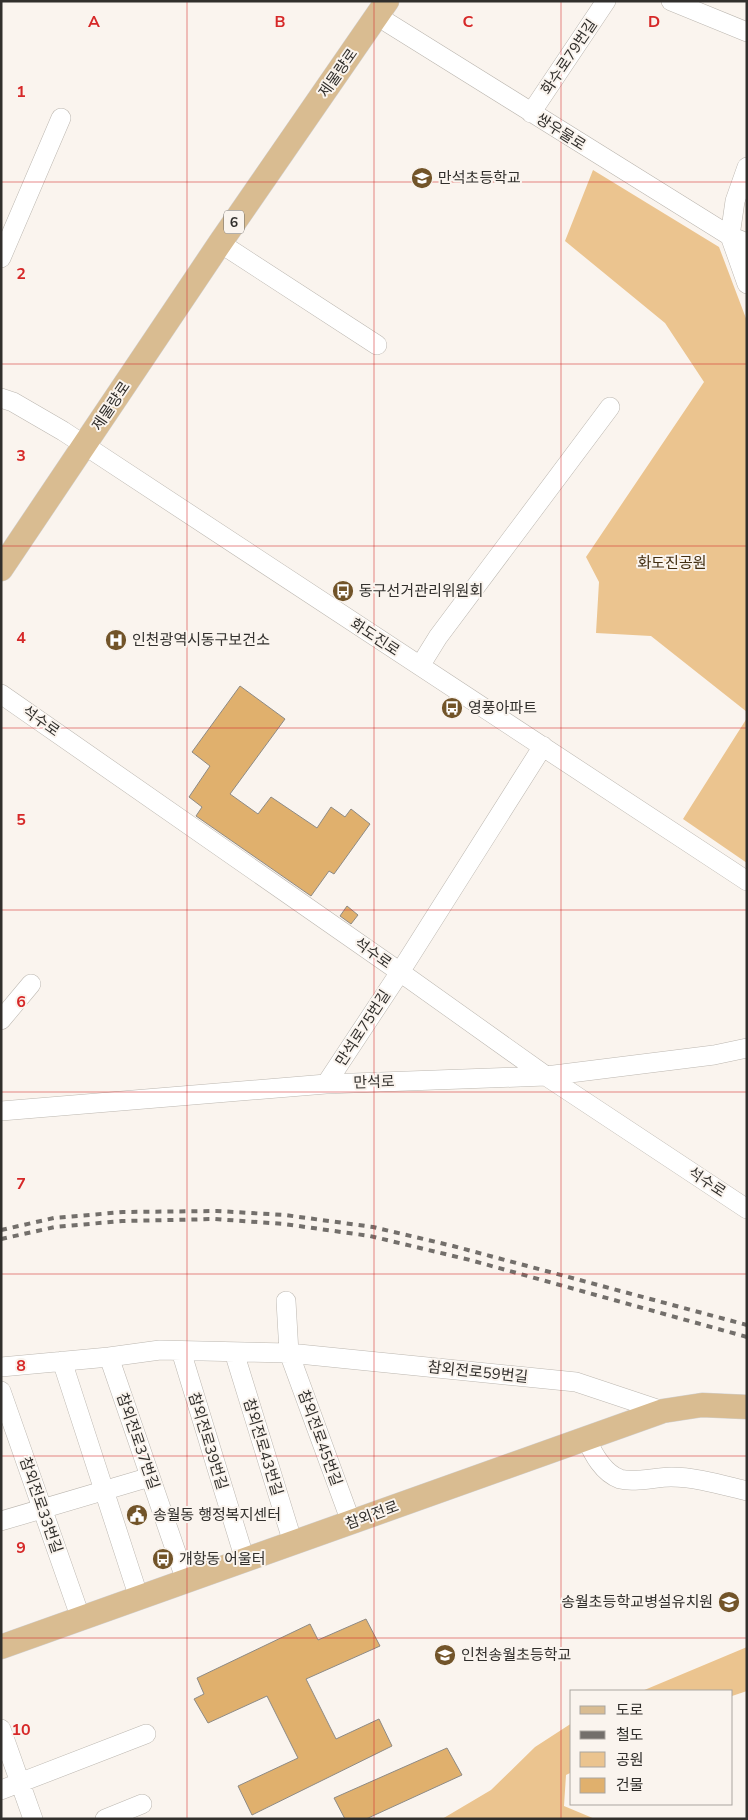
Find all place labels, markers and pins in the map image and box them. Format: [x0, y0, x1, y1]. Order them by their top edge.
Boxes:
school or university icon: 만석초등학교 [410, 166, 434, 190]
place label: 만석초등학교 [438, 168, 521, 188]
bus stop icon: 동구선거관리위원회 [331, 579, 355, 603]
place label: 동구선거관리위원회 [359, 581, 483, 601]
hospital icon: 인천광역시동구보건소 [104, 628, 128, 652]
place label: 인천광역시동구보건소 [132, 630, 270, 650]
bus stop icon: 영풍아파트 [440, 696, 464, 720]
place label: 영풍아파트 [468, 698, 537, 718]
public building icon: 송월동 행정복지센터 [125, 1503, 149, 1527]
place label: 송월동 행정복지센터 [153, 1505, 281, 1525]
bus stop icon: 개항동 어울터 [151, 1547, 175, 1571]
place label: 개항동 어울터 [179, 1549, 266, 1569]
school or university icon: 송월초등학교병설유치원 [717, 1590, 741, 1614]
place label: 송월초등학교병설유치원 [561, 1592, 713, 1612]
school or university icon: 인천송월초등학교 [433, 1643, 457, 1667]
place label: 인천송월초등학교 [461, 1645, 571, 1665]

